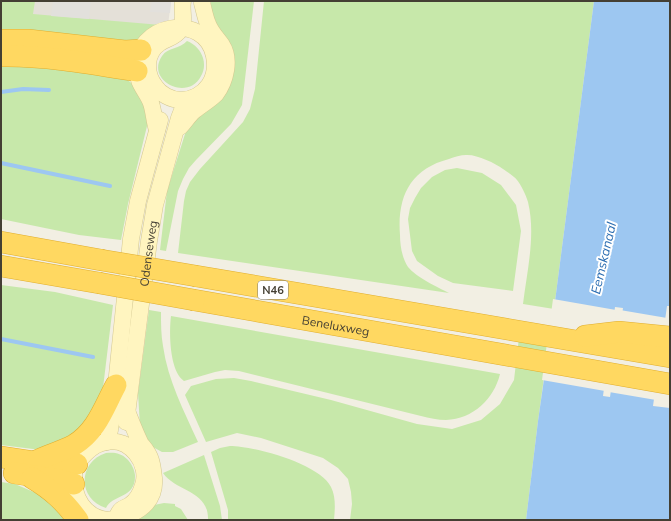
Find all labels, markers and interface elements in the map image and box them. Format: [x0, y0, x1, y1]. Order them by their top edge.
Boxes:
street label: Odenseweg [136, 219, 160, 287]
water label: Eemskanaal [587, 220, 619, 296]
road number: N46 [258, 281, 288, 299]
street label: Beneluxweg [301, 312, 371, 338]

